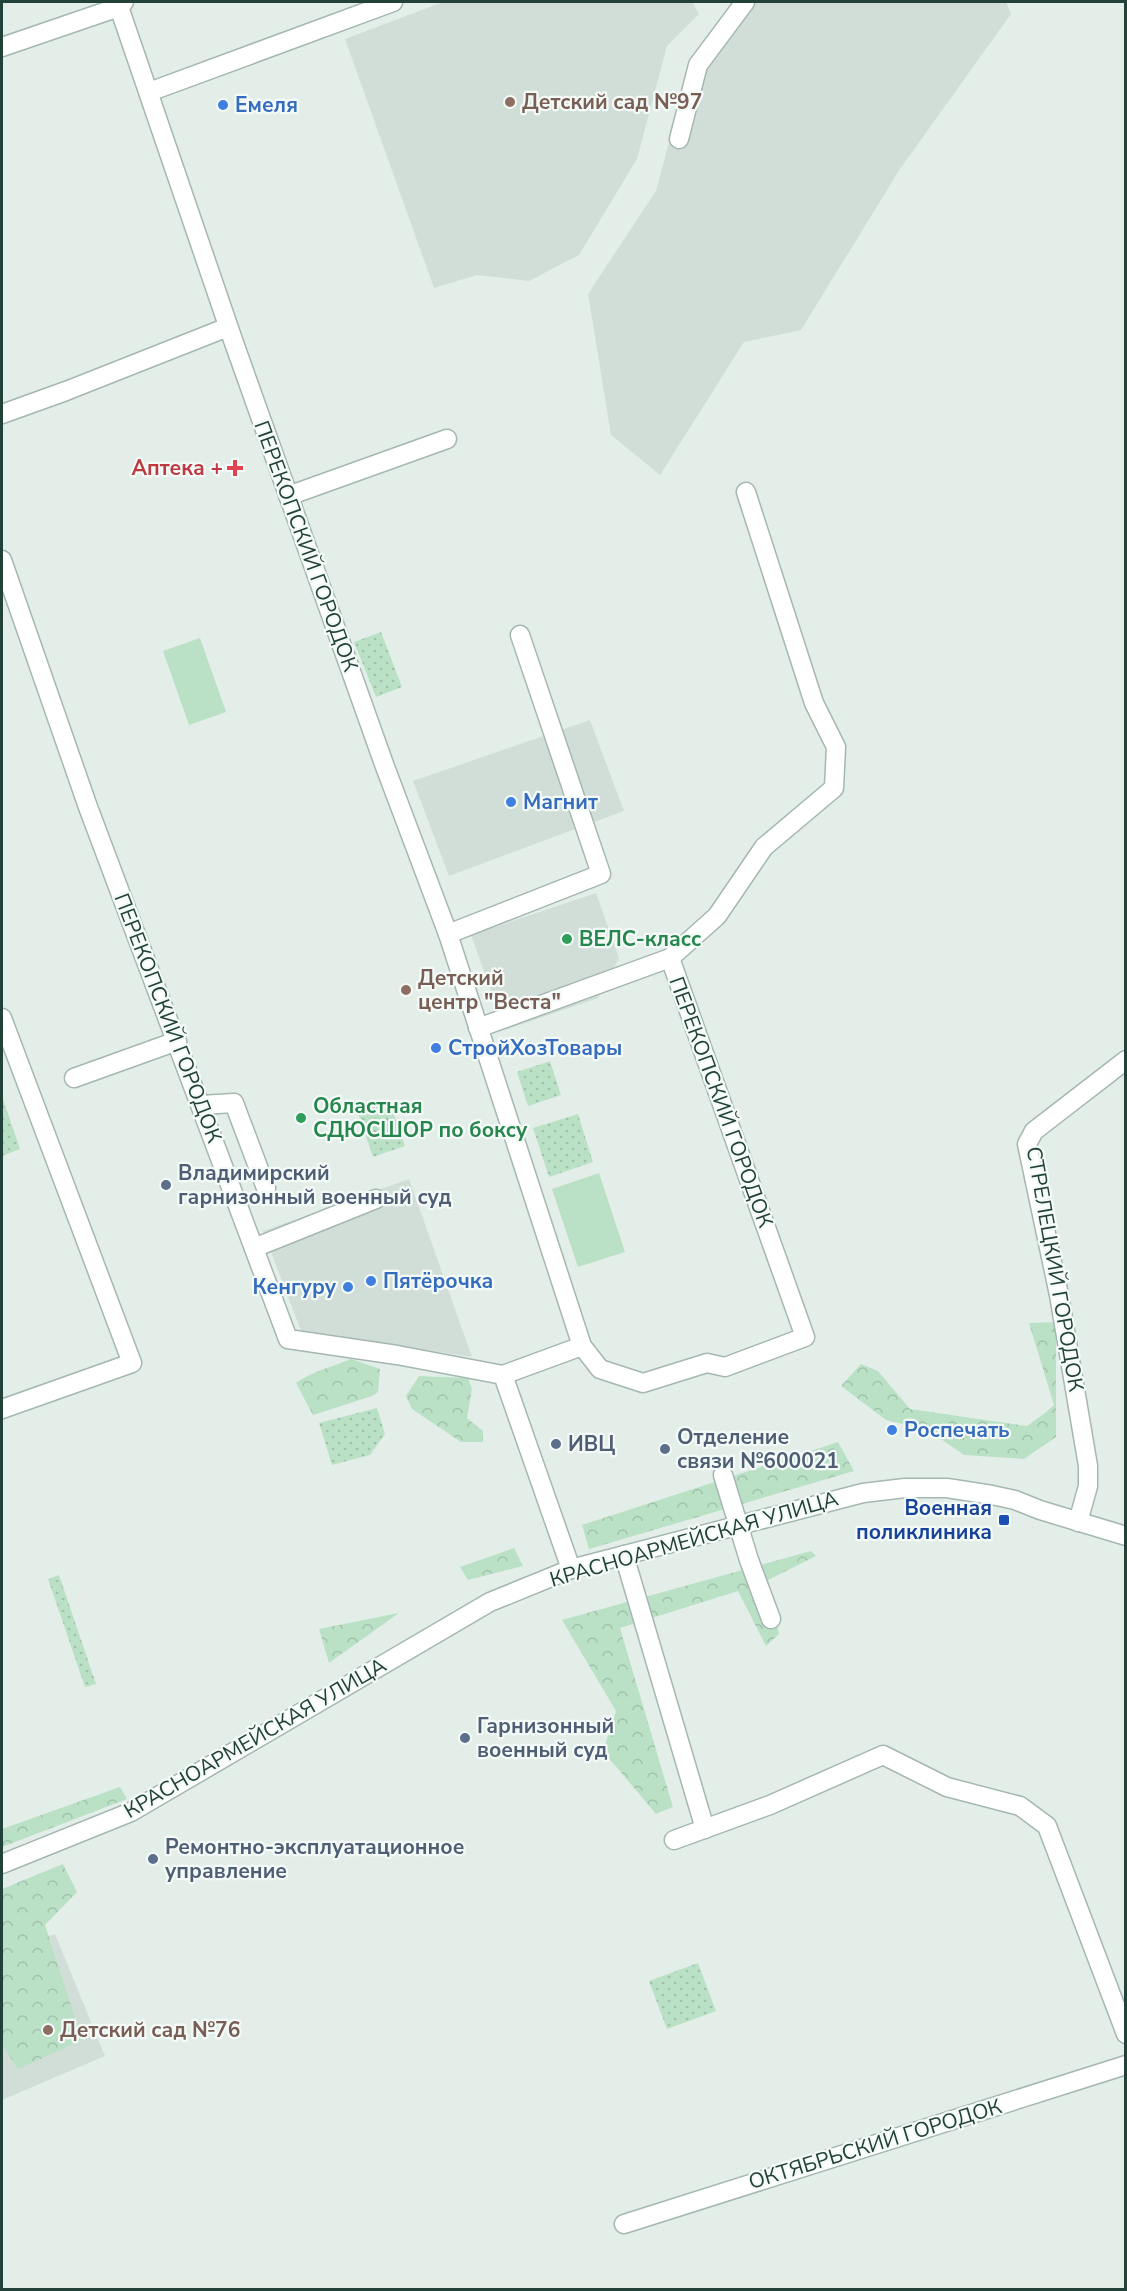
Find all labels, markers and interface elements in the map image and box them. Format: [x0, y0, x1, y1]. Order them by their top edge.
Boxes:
place label: Детский сад №97 [522, 88, 702, 116]
place label: Емеля [235, 91, 298, 119]
marker: Детский сад №97 [503, 95, 517, 109]
marker: Емеля [216, 98, 230, 112]
street label: ПЕРЕКОПСКИЙ ГОРОДОК [248, 417, 365, 676]
place label: Аптека + [131, 454, 223, 482]
marker: Аптека + [228, 461, 242, 475]
place label: Магнит [523, 788, 598, 816]
marker: Магнит [504, 795, 518, 809]
street label: ПЕРЕКОПСКИЙ ГОРОДОК [107, 889, 229, 1147]
place label: ВЕЛС-класс [579, 925, 701, 953]
marker: ВЕЛС-класс [560, 932, 574, 946]
place label: Детский центр "Веста" [418, 964, 561, 1016]
street label: ПЕРЕКОПСКИЙ ГОРОДОК [663, 973, 780, 1232]
marker: Детский центр "Веста" [399, 983, 413, 997]
place label: СтройХозТовары [448, 1034, 622, 1062]
marker: СтройХозТовары [429, 1041, 443, 1055]
place label: Областная СДЮСШОР по боксу [313, 1092, 528, 1144]
marker: Областная СДЮСШОР по боксу [294, 1111, 308, 1125]
street label: СТРЕЛЕЦКИЙ ГОРОДОК [1020, 1144, 1090, 1394]
place label: Владимирский гарнизонный военный суд [178, 1159, 452, 1211]
marker: Владимирский гарнизонный военный суд [159, 1178, 173, 1192]
place label: Пятёрочка [383, 1267, 493, 1295]
place label: Кенгуру [253, 1273, 337, 1301]
marker: Пятёрочка [364, 1274, 378, 1288]
marker: Кенгуру [341, 1280, 355, 1294]
place label: Роспечать [904, 1416, 1010, 1444]
place label: Отделение связи №600021 [677, 1423, 839, 1475]
marker: Роспечать [885, 1423, 899, 1437]
place label: ИВЦ [568, 1430, 615, 1458]
marker: ИВЦ [549, 1437, 563, 1451]
marker: Отделение связи №600021 [658, 1442, 672, 1456]
street label: КРАСНОАРМЕЙСКАЯ УЛИЦА [547, 1484, 841, 1594]
place label: Военная поликлиника [856, 1494, 992, 1546]
marker: Военная поликлиника [997, 1513, 1011, 1527]
street label: КРАСНОАРМЕЙСКАЯ УЛИЦА [119, 1651, 391, 1825]
place label: Гарнизонный военный суд [477, 1712, 614, 1764]
marker: Гарнизонный военный суд [458, 1731, 472, 1745]
place label: Ремонтно-эксплуатационное управление [165, 1833, 464, 1885]
marker: Ремонтно-эксплуатационное управление [146, 1852, 160, 1866]
place label: Детский сад №76 [60, 2016, 240, 2044]
marker: Детский сад №76 [41, 2023, 55, 2037]
street label: ОКТЯБРЬСКИЙ ГОРОДОК [745, 2092, 1006, 2196]

